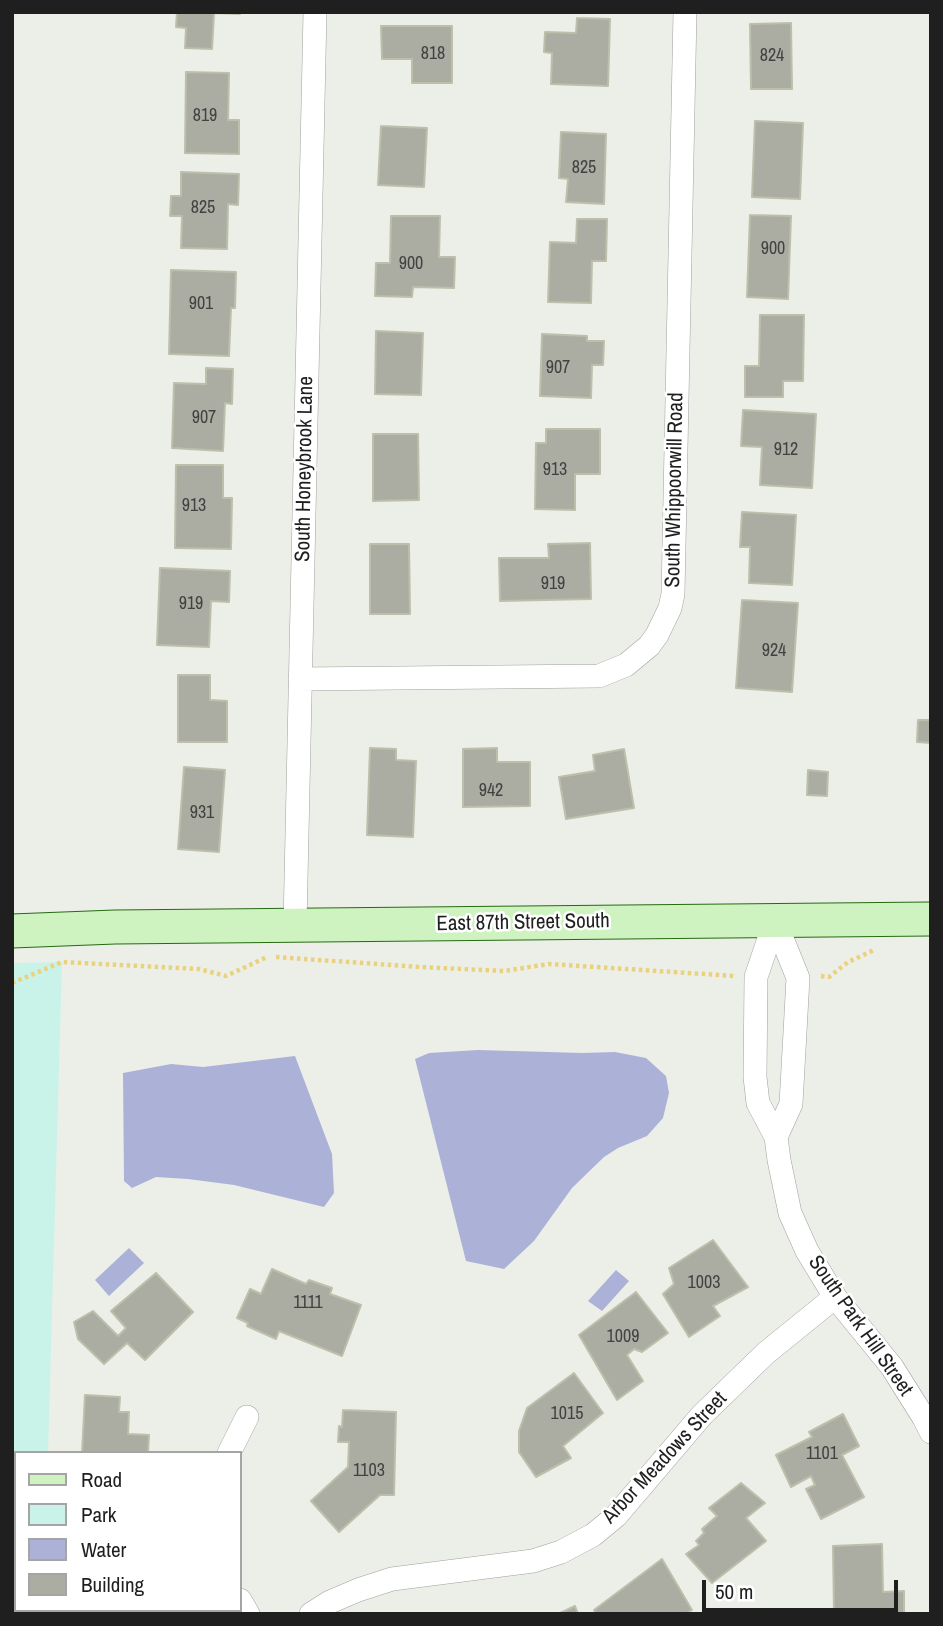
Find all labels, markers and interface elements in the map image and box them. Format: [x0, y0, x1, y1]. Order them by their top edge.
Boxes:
house number: 818 [421, 43, 445, 65]
house number: 824 [760, 45, 784, 67]
house number: 819 [193, 105, 217, 127]
house number: 825 [572, 157, 596, 179]
house number: 825 [191, 197, 215, 219]
house number: 900 [761, 238, 785, 260]
house number: 900 [399, 253, 423, 275]
house number: 901 [189, 293, 213, 315]
house number: 907 [546, 357, 570, 379]
street label: South Honeybrook Lane [291, 376, 319, 562]
street label: South Whippoorwill Road [661, 392, 689, 588]
house number: 907 [192, 407, 216, 429]
house number: 912 [774, 439, 798, 461]
house number: 913 [543, 459, 567, 481]
house number: 913 [182, 495, 206, 517]
house number: 919 [541, 573, 565, 595]
house number: 919 [179, 593, 203, 615]
house number: 924 [762, 640, 786, 662]
house number: 942 [479, 780, 503, 802]
house number: 931 [190, 802, 214, 824]
street label: East 87th Street South [436, 909, 610, 937]
street label: South Park Hill Street [802, 1251, 918, 1401]
house number: 1003 [688, 1272, 720, 1294]
house number: 1111 [293, 1292, 323, 1314]
house number: 1009 [607, 1326, 639, 1348]
street label: Arbor Meadows Street [597, 1387, 733, 1529]
house number: 1015 [551, 1403, 583, 1425]
house number: 1101 [806, 1443, 838, 1465]
legend [14, 1451, 242, 1612]
house number: 1103 [353, 1460, 385, 1482]
text: Road [81, 1465, 122, 1494]
text: Park [81, 1500, 116, 1529]
text: Water [81, 1535, 126, 1564]
scale bar [705, 1566, 901, 1610]
text: Building [81, 1570, 144, 1599]
text: 50 m [715, 1577, 753, 1606]

